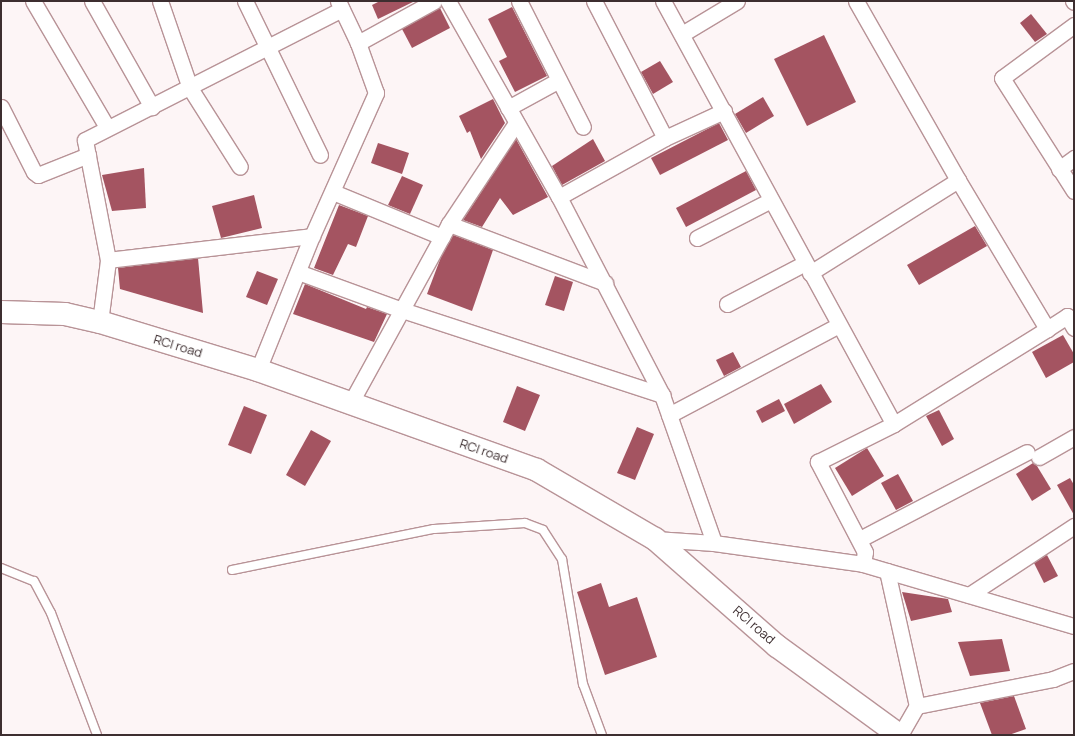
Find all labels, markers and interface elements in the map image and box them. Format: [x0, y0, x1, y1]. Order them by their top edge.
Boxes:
street label: RCI road [152, 331, 204, 361]
street label: RCI road [458, 435, 510, 467]
street label: RCI road [730, 603, 778, 647]

